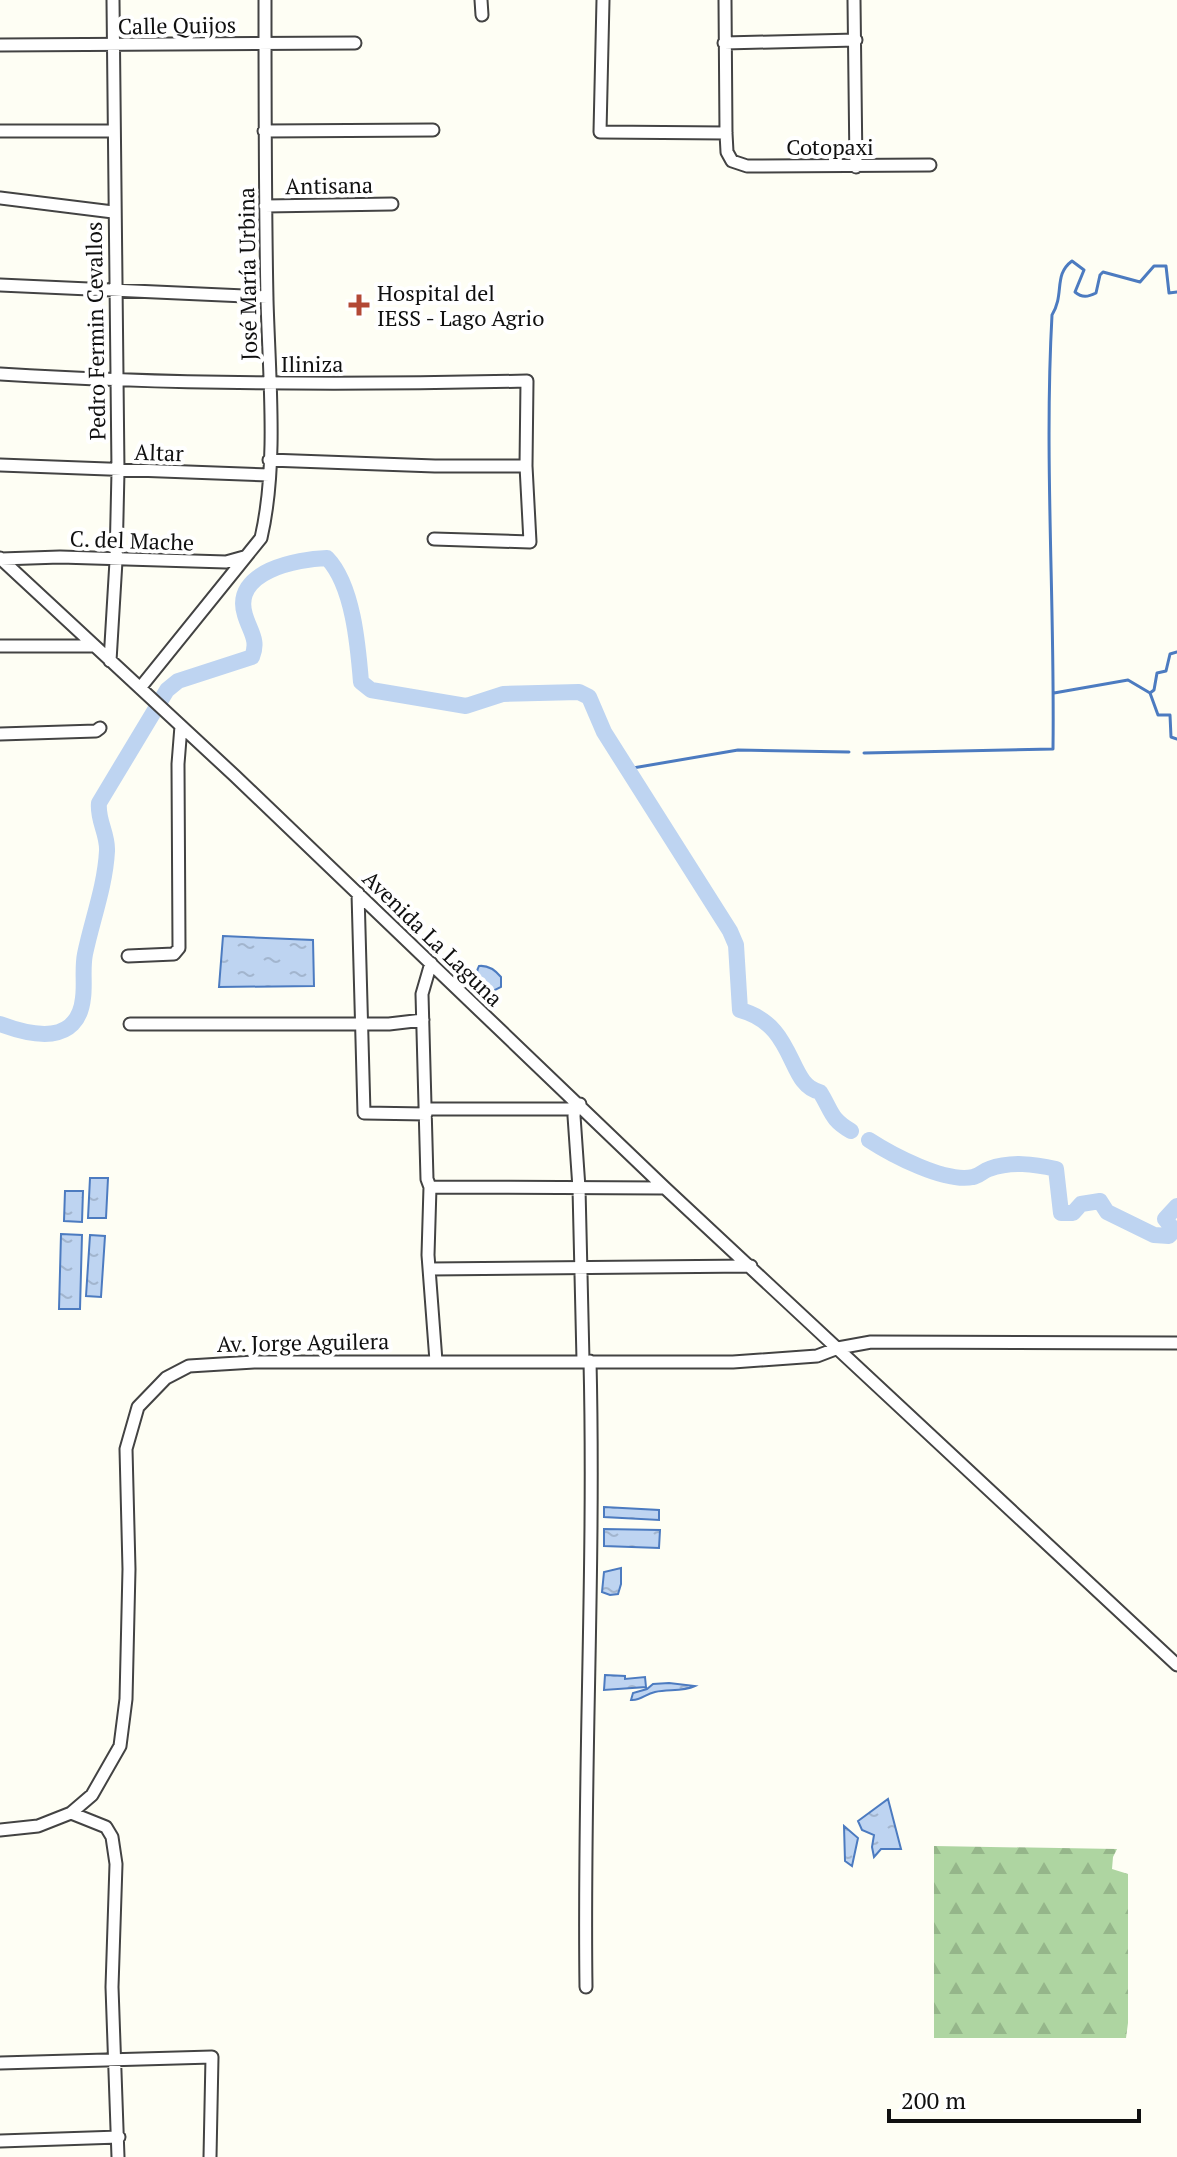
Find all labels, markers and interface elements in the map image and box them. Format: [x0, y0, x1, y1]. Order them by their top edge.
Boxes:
street label: Calle Quijos [118, 9, 236, 41]
street label: Cotopaxi [786, 132, 874, 161]
street label: Antisana [285, 170, 373, 200]
street label: José María Urbina [231, 187, 263, 361]
street label: Pedro Fermin Cevallos [79, 221, 111, 441]
place label: Hospital del IESS - Lago Agrio [377, 278, 544, 332]
marker: Hospital del IESS - Lago Agrio [348, 294, 370, 316]
street label: Iliniza [281, 349, 343, 378]
street label: Altar [134, 437, 185, 467]
street label: C. del Mache [69, 523, 195, 557]
street label: Avenida La Laguna [357, 864, 509, 1012]
street label: Av. Jorge Aguilera [217, 1326, 389, 1358]
scale bar [889, 2073, 1139, 2123]
text: 200 m [901, 2084, 966, 2116]

